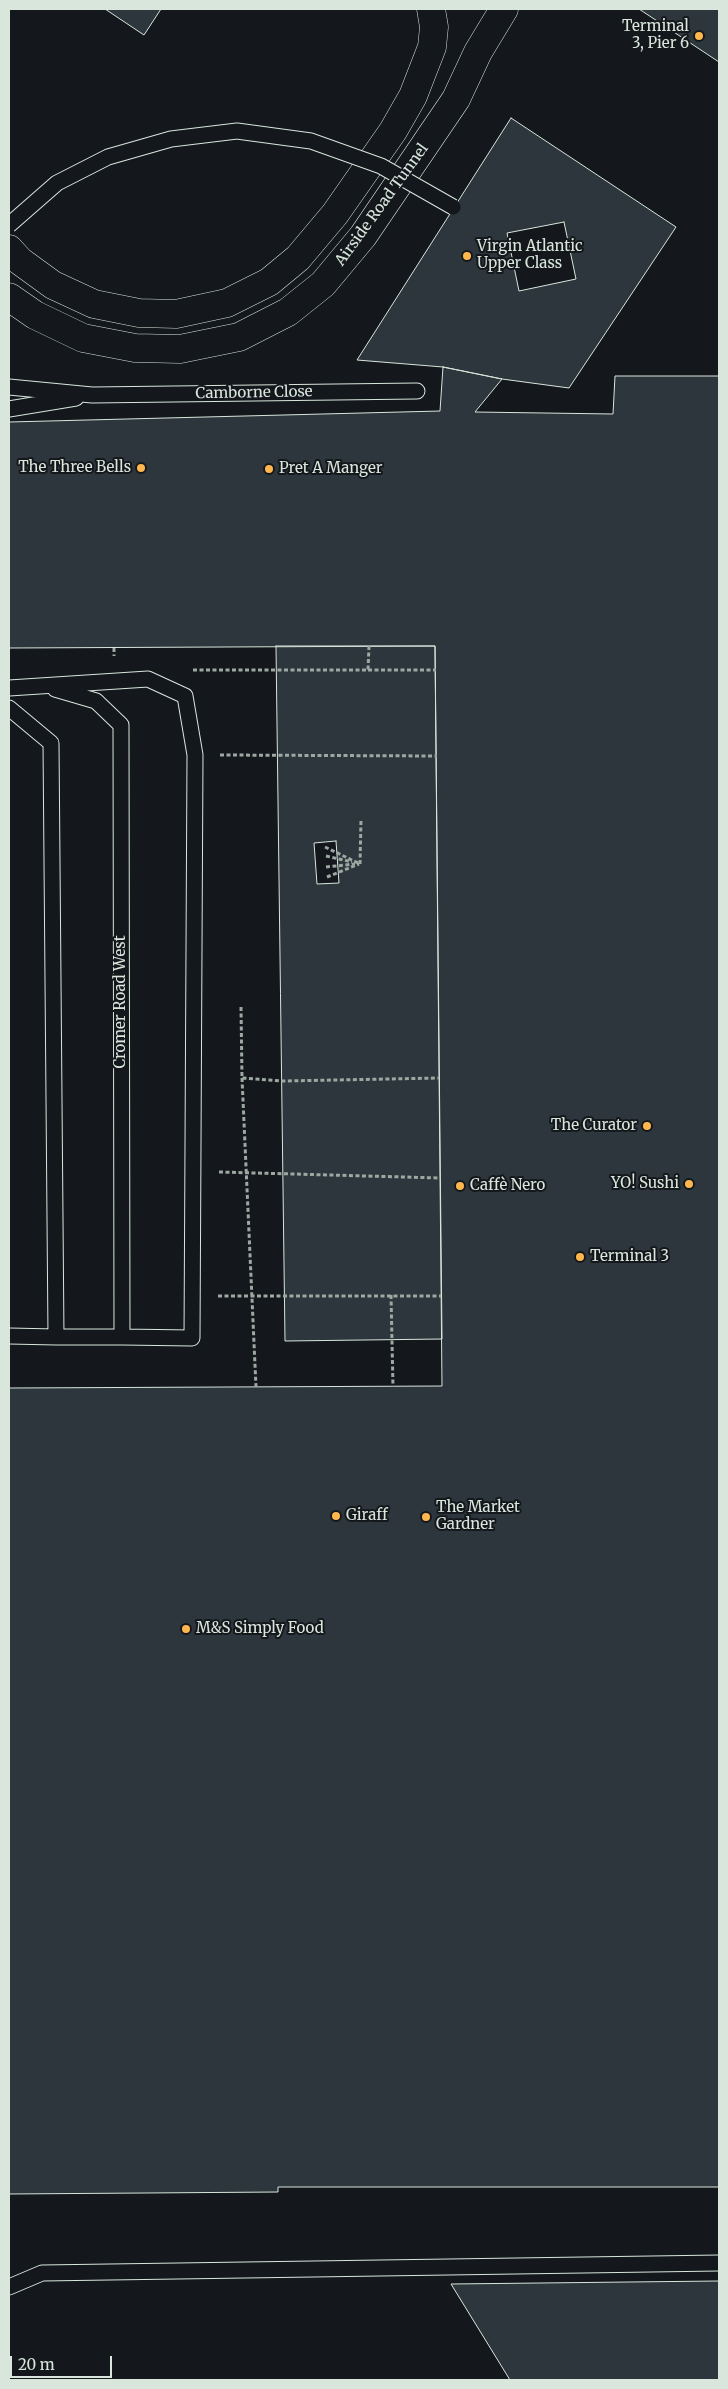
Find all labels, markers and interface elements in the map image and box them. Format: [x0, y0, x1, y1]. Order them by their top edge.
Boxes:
place label: Terminal 3, Pier 6 [622, 18, 689, 53]
marker: Terminal 3, Pier 6 [693, 30, 705, 42]
street label: Airside Road Tunnel [332, 140, 432, 270]
place label: Virgin Atlantic Upper Class [477, 238, 583, 273]
marker: Virgin Atlantic Upper Class [461, 250, 473, 262]
street label: Camborne Close [195, 383, 313, 403]
place label: The Three Bells [18, 459, 131, 477]
place label: Pret A Manger [279, 460, 383, 478]
marker: The Three Bells [135, 462, 147, 474]
marker: Pret A Manger [263, 463, 275, 475]
street label: Cromer Road West [112, 935, 130, 1069]
place label: The Curator [551, 1117, 637, 1135]
marker: The Curator [641, 1120, 653, 1132]
place label: YO! Sushi [611, 1175, 679, 1193]
place label: Caffè Nero [470, 1177, 545, 1195]
marker: YO! Sushi [683, 1178, 695, 1190]
marker: Caffè Nero [454, 1180, 466, 1192]
place label: Terminal 3 [590, 1248, 669, 1266]
marker: Terminal 3 [574, 1251, 586, 1263]
place label: The Market Gardner [436, 1499, 520, 1534]
place label: Giraff [346, 1507, 388, 1525]
marker: Giraff [330, 1510, 342, 1522]
marker: The Market Gardner [420, 1511, 432, 1523]
place label: M&S Simply Food [196, 1620, 324, 1638]
marker: M&S Simply Food [180, 1623, 192, 1635]
scale bar [12, 2346, 115, 2378]
text: 20 m [18, 2355, 55, 2374]

